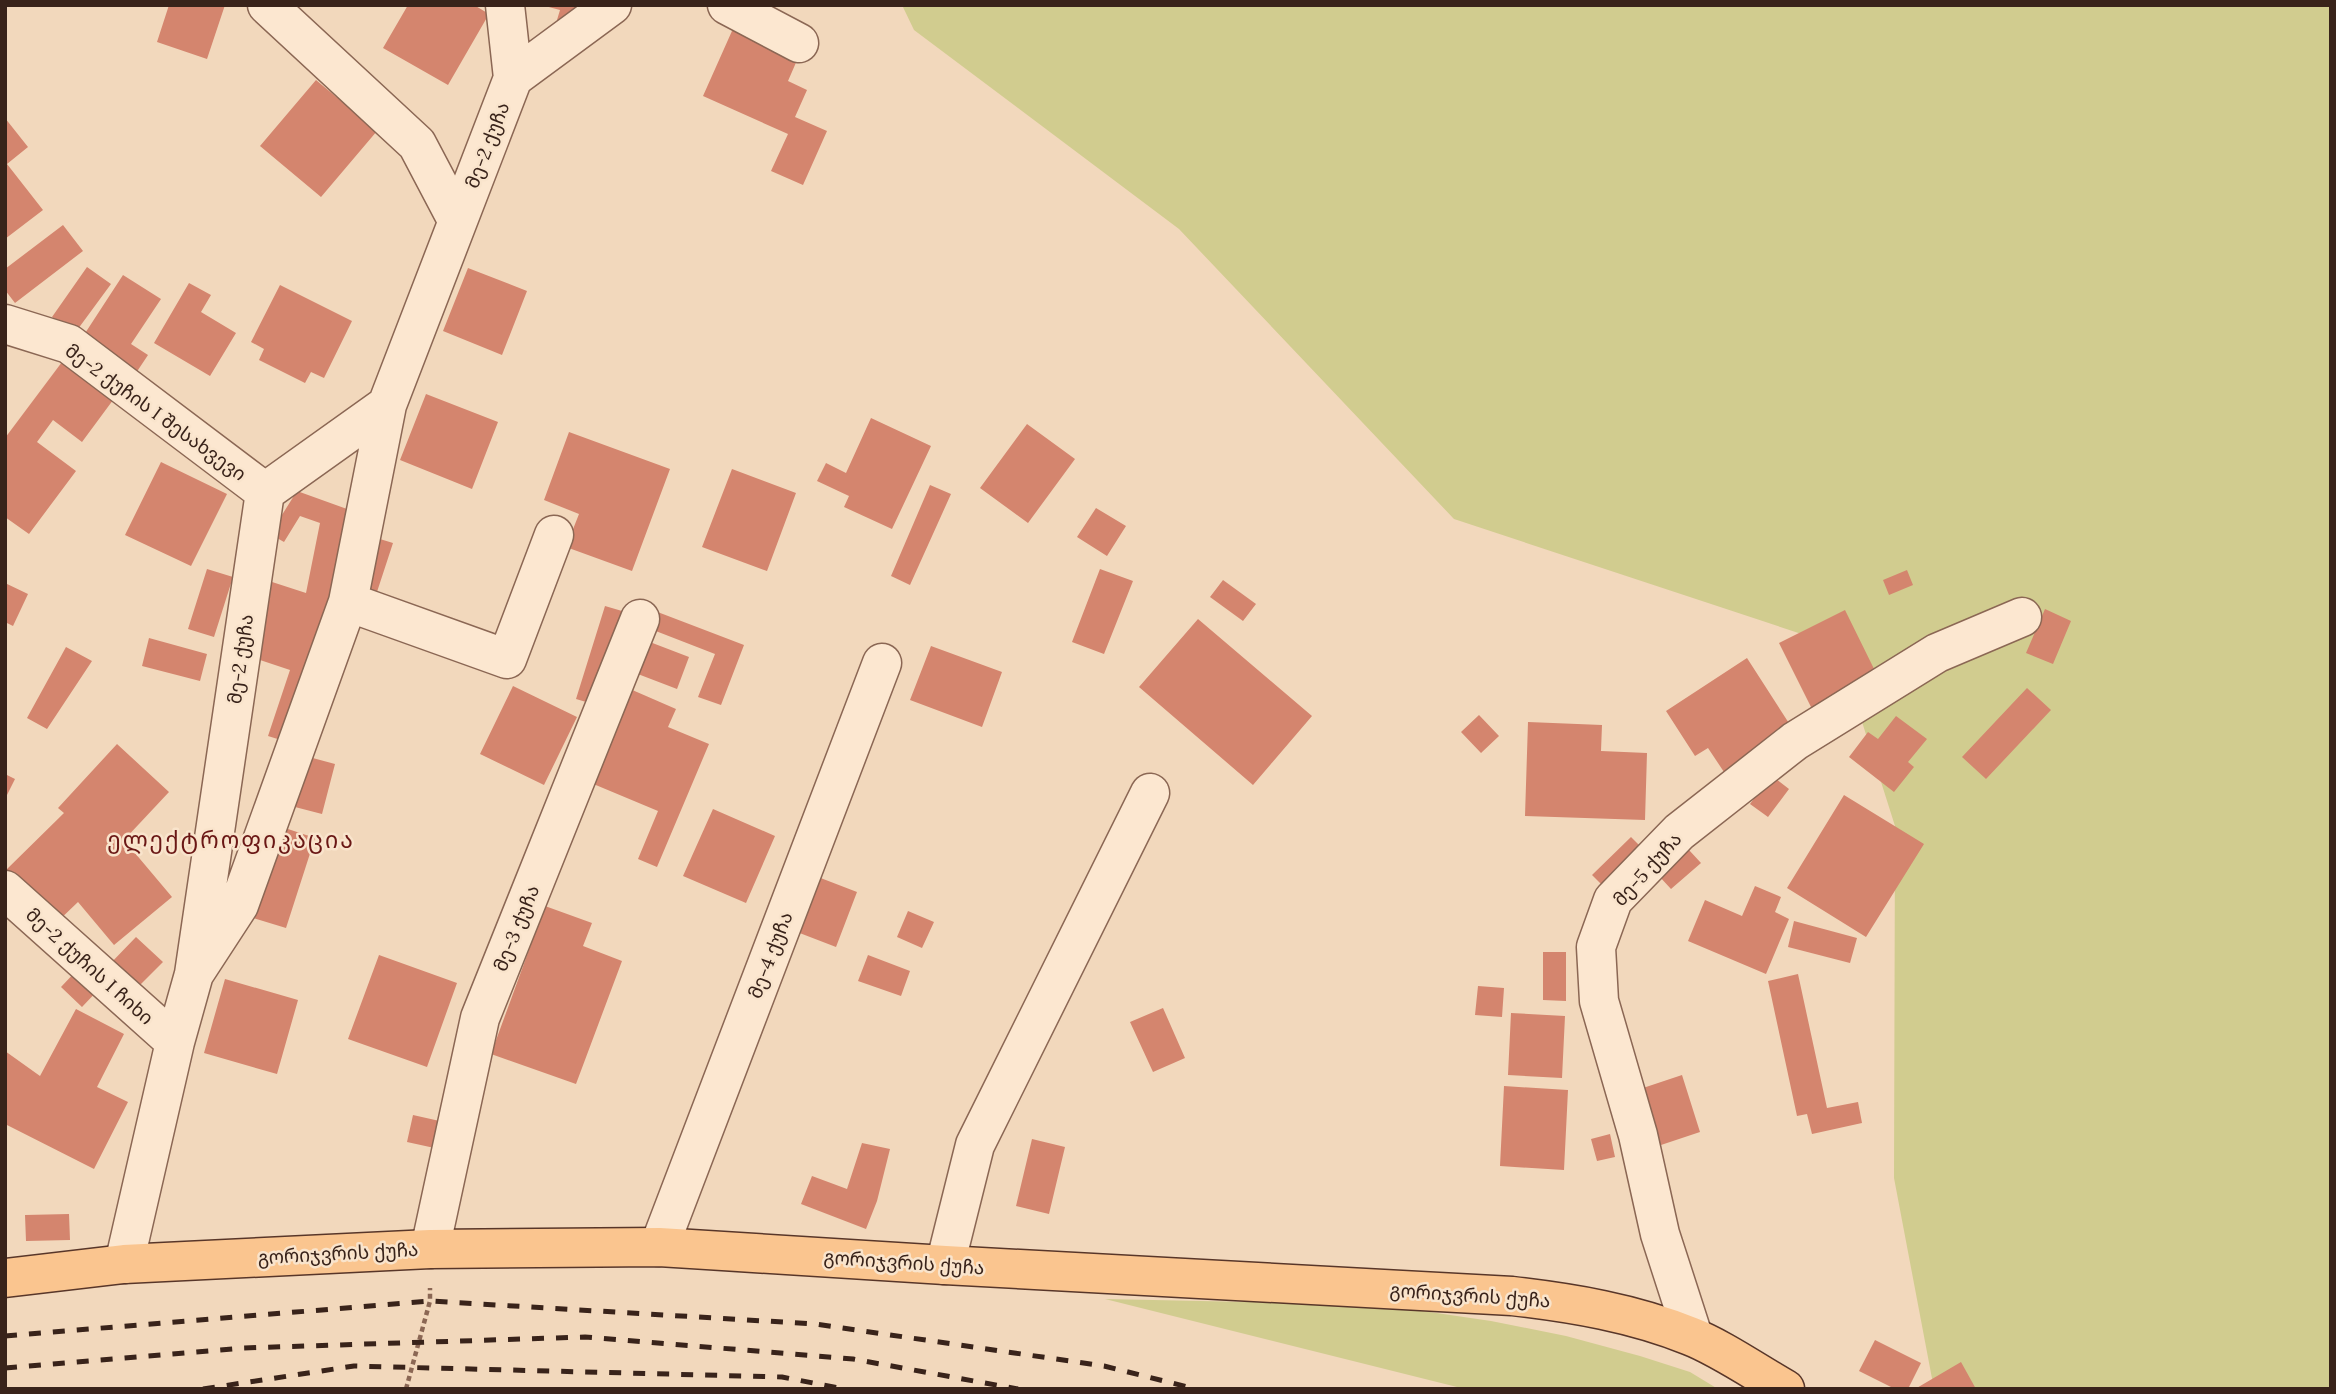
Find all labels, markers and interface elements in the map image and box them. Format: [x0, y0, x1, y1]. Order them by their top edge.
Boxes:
street label: მე-2 ქუჩა [460, 98, 514, 192]
street label: მე-2 ქუჩის I შესახვევი [61, 338, 251, 486]
street label: მე-2 ქუჩა [222, 612, 258, 706]
district label: ელექტროფიკაცია [107, 825, 355, 854]
street label: მე-5 ქუჩა [1608, 827, 1686, 911]
street label: მე-3 ქუჩა [488, 881, 544, 975]
street label: მე-2 ქუჩის I ჩიხი [21, 902, 159, 1030]
street label: მე-4 ქუჩა [742, 908, 798, 1002]
street label: გორიჯვრის ქუჩა [257, 1237, 419, 1269]
street label: გორიჯვრის ქუჩა [823, 1244, 985, 1280]
street label: გორიჯვრის ქუჩა [1389, 1277, 1551, 1313]

